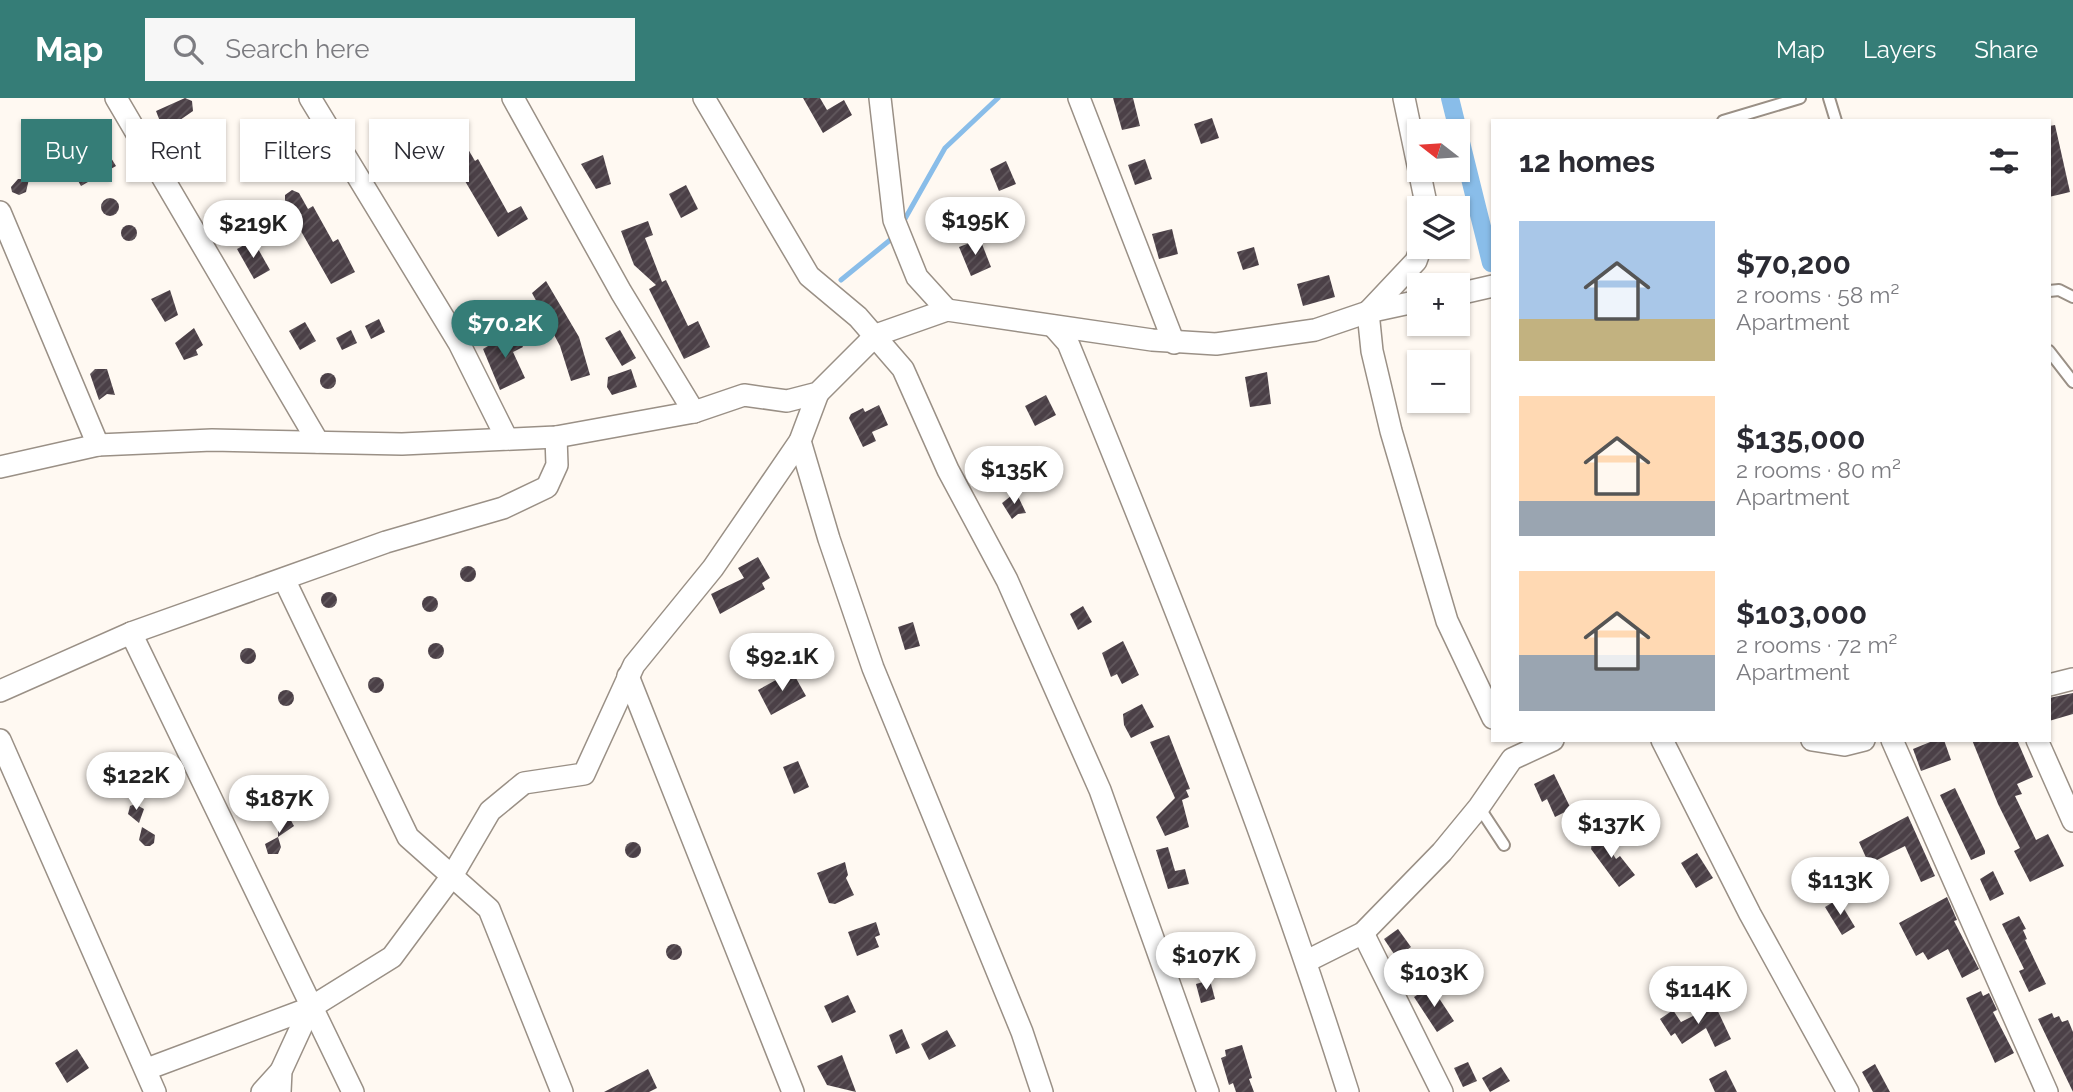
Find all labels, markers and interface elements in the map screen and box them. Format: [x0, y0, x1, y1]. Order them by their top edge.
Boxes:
search box [145, 18, 635, 81]
text: Map [35, 30, 103, 69]
icon: search [169, 30, 207, 68]
text: Search here [225, 34, 370, 64]
text: Map [1776, 35, 1825, 64]
text: Layers [1863, 35, 1936, 64]
text: Share [1974, 35, 2038, 64]
chip: Buy [21, 119, 112, 182]
chip: Rent [126, 119, 226, 182]
chip: Filters [240, 119, 355, 182]
chip: New [369, 119, 469, 182]
north arrow [1407, 119, 1470, 182]
map controls [1407, 119, 1470, 413]
icon: filters [1985, 142, 2023, 180]
text: 12 homes [1519, 144, 1655, 179]
button: layers [1407, 196, 1470, 259]
pin: $195K [926, 198, 1024, 257]
pin: $219K [204, 200, 302, 260]
text: $195K [941, 206, 1009, 233]
text: $219K [219, 209, 287, 236]
text: $70,200 [1736, 246, 1851, 281]
icon: home [1575, 249, 1659, 333]
button: + [1407, 273, 1470, 336]
text: 2 rooms · 58 m² [1736, 281, 1899, 308]
pin: $70.2K [448, 300, 562, 360]
text: Apartment [1736, 308, 1850, 335]
text: $70.2K [467, 309, 543, 336]
button: − [1407, 350, 1470, 413]
text: $135,000 [1736, 421, 1865, 456]
icon: home [1575, 424, 1659, 508]
pin: $135K [965, 446, 1063, 506]
text: $135K [981, 455, 1047, 482]
text: 2 rooms · 80 m² [1736, 456, 1901, 483]
text: Apartment [1736, 483, 1850, 510]
text: $103,000 [1736, 596, 1867, 631]
icon: home [1575, 599, 1659, 683]
text: 2 rooms · 72 m² [1736, 631, 1897, 658]
pin: $92.1K [725, 634, 839, 693]
text: $92.1K [745, 642, 819, 669]
text: Apartment [1736, 658, 1850, 685]
pin: $122K [87, 752, 185, 812]
text: $122K [102, 761, 170, 788]
pin: $187K [230, 776, 328, 835]
text: $187K [245, 784, 313, 811]
pin: $137K [1562, 800, 1660, 860]
text: $137K [1577, 809, 1645, 836]
pin: $113K [1791, 858, 1889, 917]
text: $113K [1807, 866, 1873, 893]
pin: $107K [1157, 932, 1255, 992]
text: $107K [1172, 941, 1240, 968]
pin: $103K [1385, 950, 1483, 1009]
text: $103K [1400, 958, 1468, 985]
pin: $114K [1649, 967, 1747, 1026]
text: $114K [1665, 975, 1731, 1002]

